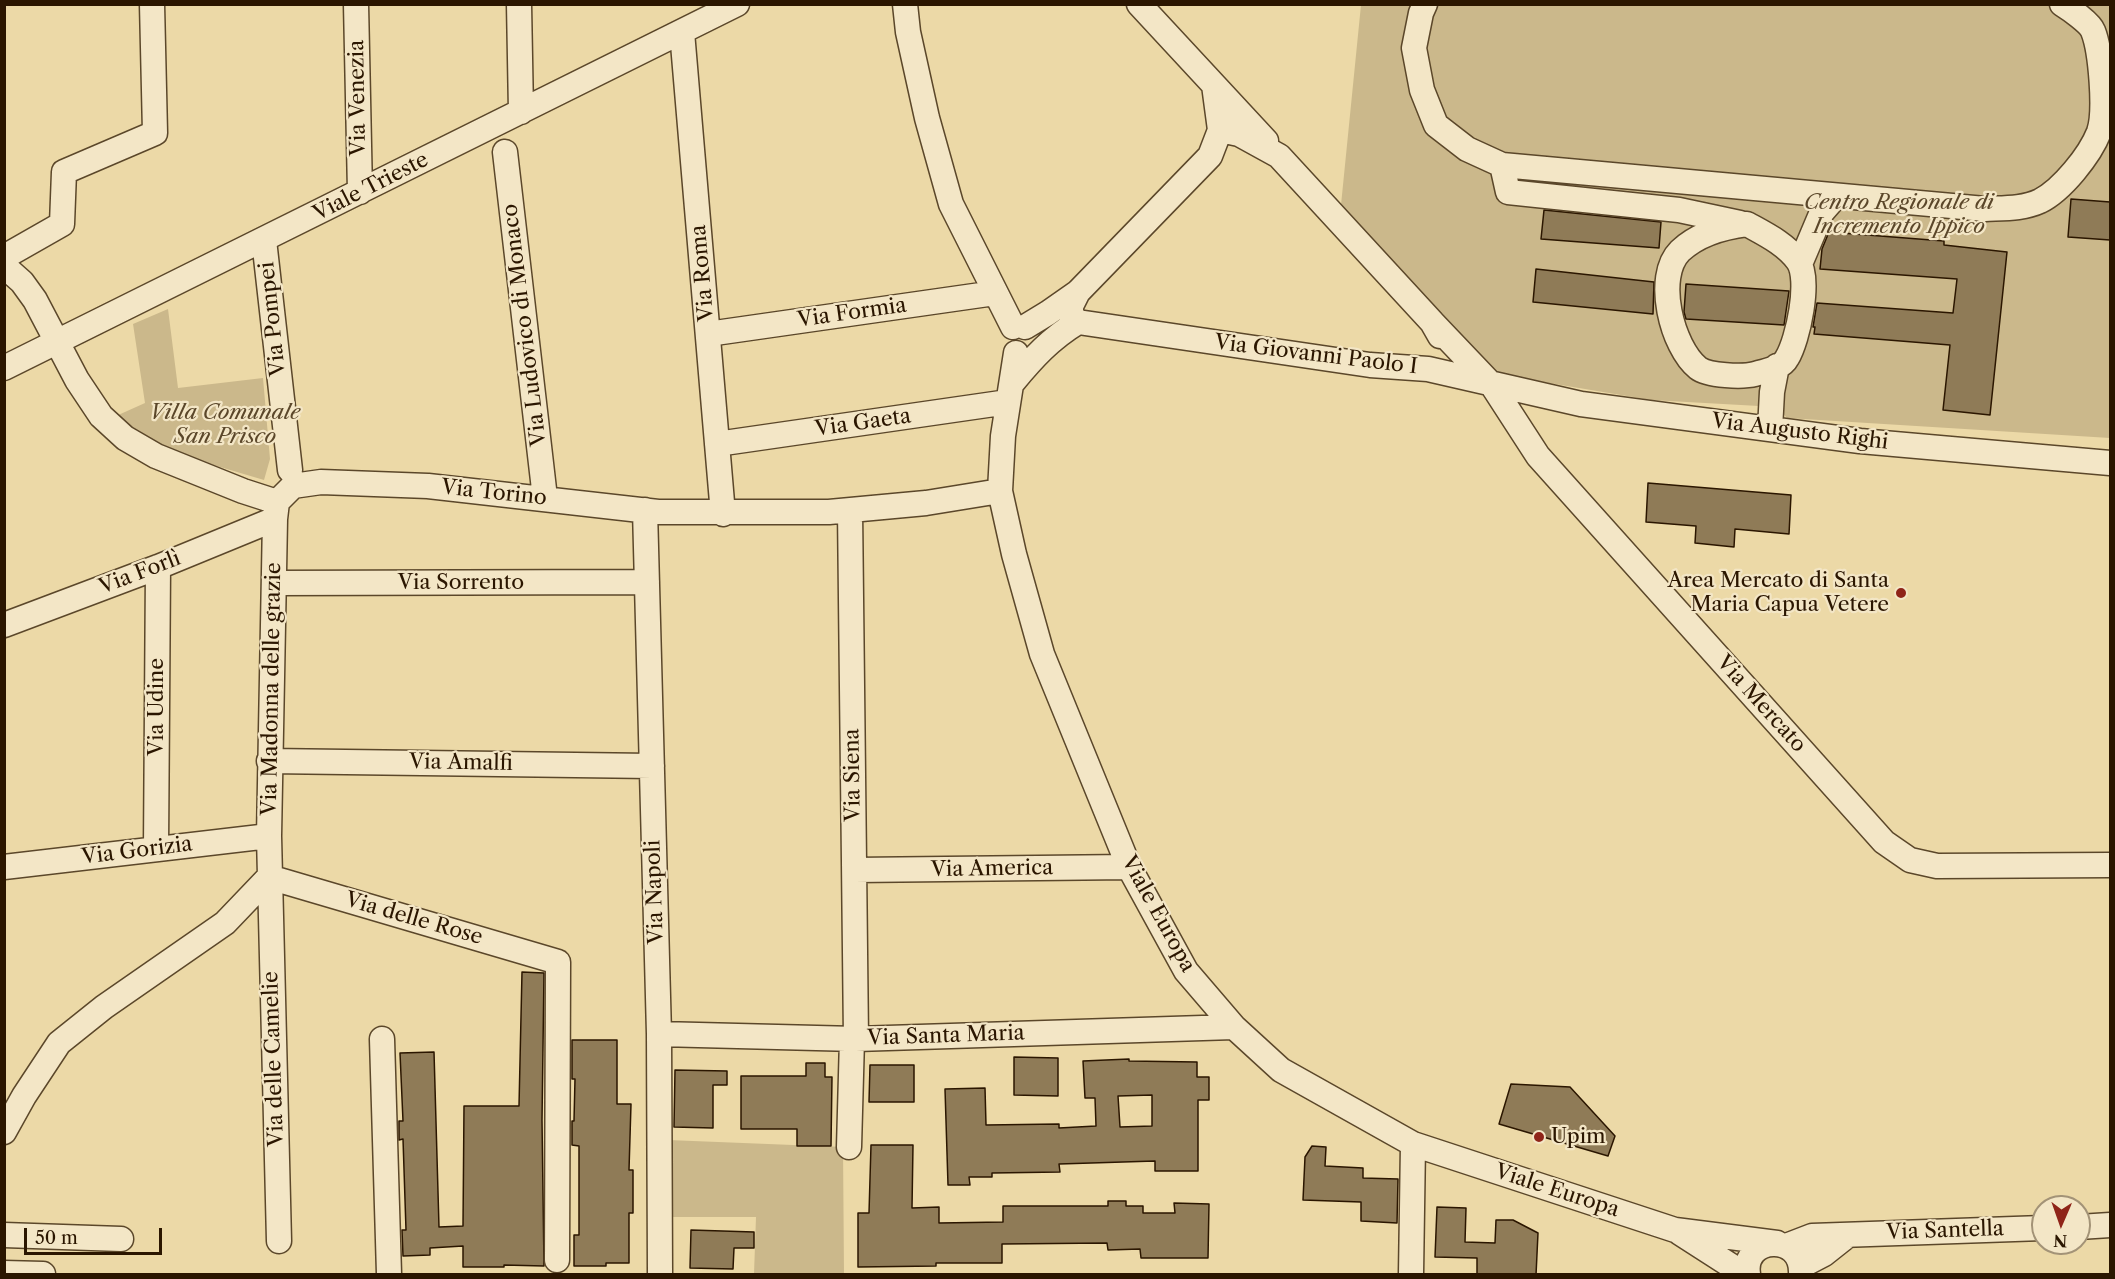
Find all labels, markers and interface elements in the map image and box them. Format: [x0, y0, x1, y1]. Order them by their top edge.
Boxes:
street label: Via Venezia [344, 40, 372, 156]
street label: Viale Trieste [309, 147, 433, 227]
park label: Centro Regionale di Incremento Ippico [1804, 190, 1994, 240]
street label: Via Ludovico di Monaco [498, 203, 552, 447]
street label: Via Roma [686, 224, 720, 322]
street label: Via Pompei [254, 260, 292, 378]
street label: Via Formia [796, 293, 908, 333]
street label: Via Giovanni Paolo I [1213, 330, 1419, 380]
park label: Villa Comunale San Prisco [150, 400, 300, 450]
street label: Via Gaeta [813, 404, 913, 442]
street label: Via Augusto Righi [1710, 409, 1890, 455]
street label: Via Torino [440, 475, 548, 511]
street label: Via Forlì [96, 546, 184, 600]
street label: Via Madonna delle grazie [257, 562, 287, 816]
place label: Area Mercato di Santa Maria Capua Vetere [1667, 568, 1889, 618]
street label: Via Sorrento [398, 570, 524, 596]
marker: Area Mercato di Santa Maria Capua Vetere [1894, 586, 1908, 600]
street label: Via Mercato [1711, 650, 1811, 758]
street label: Via Udine [144, 658, 170, 756]
street label: Via Siena [840, 728, 866, 822]
street label: Via Amalfi [409, 749, 513, 777]
street label: Via Gorizia [80, 832, 194, 870]
street label: Via Napoli [641, 839, 669, 945]
street label: Viale Europa [1116, 851, 1200, 977]
street label: Via America [931, 855, 1053, 883]
street label: Via delle Rose [342, 887, 486, 951]
street label: Via delle Camelie [258, 971, 290, 1147]
street label: Via Santa Maria [867, 1021, 1025, 1051]
place label: Upim [1551, 1124, 1606, 1150]
marker: Upim [1532, 1130, 1546, 1144]
street label: Viale Europa [1492, 1159, 1622, 1223]
north arrow [2031, 1195, 2091, 1255]
scale bar [27, 1216, 165, 1254]
street label: Via Santella [1886, 1216, 2004, 1246]
text: 50 m [35, 1227, 78, 1249]
text: N [2053, 1231, 2068, 1251]

